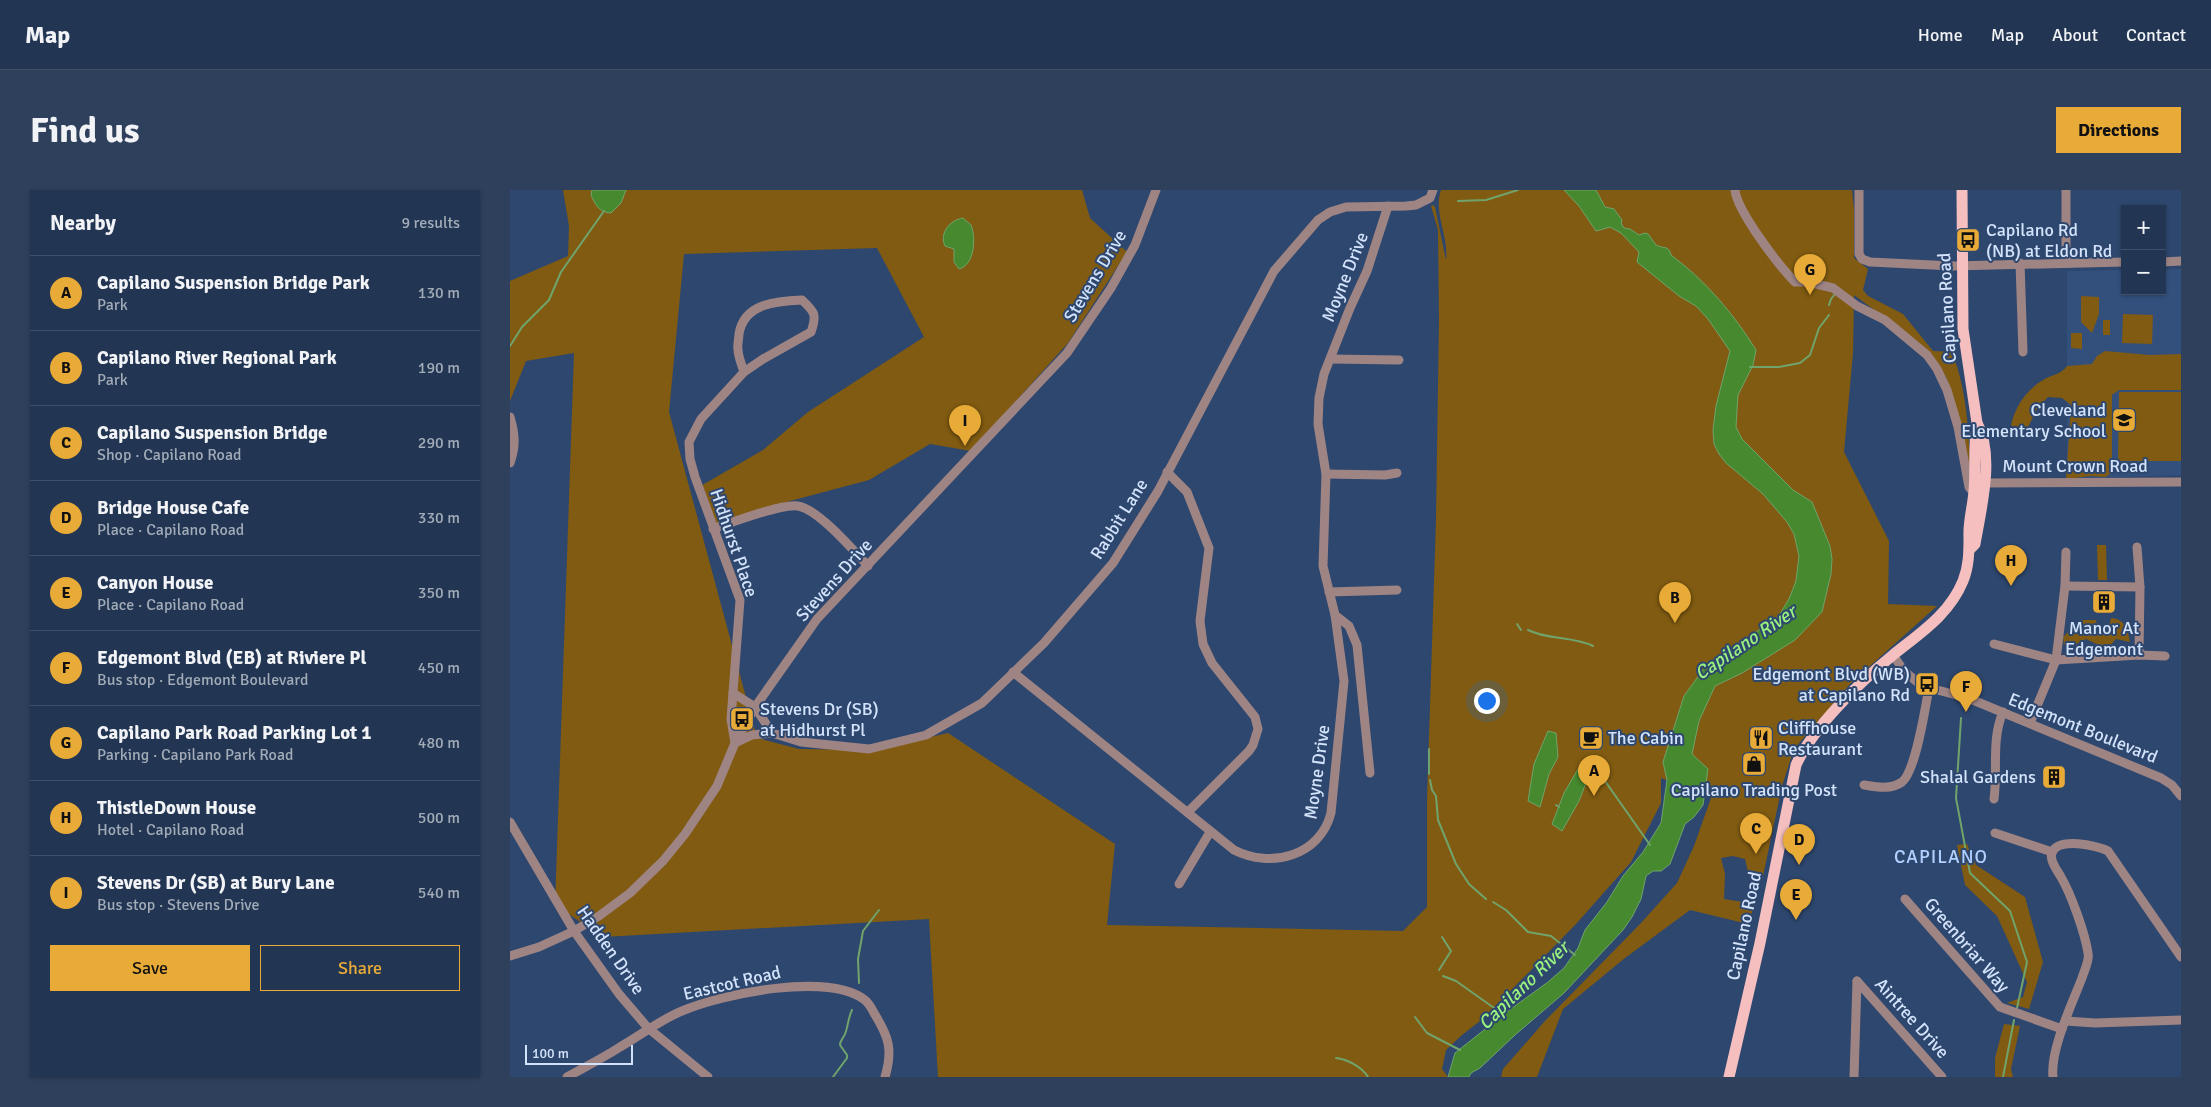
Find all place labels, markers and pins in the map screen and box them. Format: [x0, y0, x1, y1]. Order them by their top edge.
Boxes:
place label: Capilano Rd (NB) at Eldon Rd [1986, 219, 2112, 262]
bus stop icon: Capilano Rd (NB) at Eldon Rd [1955, 227, 1981, 253]
pin: G [1794, 254, 1826, 295]
place label: Cleveland Elementary School [1961, 399, 2106, 442]
pin: I [949, 405, 981, 446]
school or university icon: Cleveland Elementary School [2111, 407, 2137, 433]
pin: H [1995, 545, 2027, 586]
pin: B [1659, 582, 1691, 623]
building icon: Manor At Edgemont [2091, 589, 2117, 615]
place label: Manor At Edgemont [2065, 617, 2143, 660]
place label: Edgemont Blvd (WB) at Capilano Rd [1752, 663, 1910, 706]
bus stop icon: Edgemont Blvd (WB) at Capilano Rd [1914, 671, 1940, 697]
pin: F [1950, 671, 1982, 712]
place label: Stevens Dr (SB) at Hidhurst Pl [760, 698, 879, 741]
bus stop icon: Stevens Dr (SB) at Hidhurst Pl [729, 706, 755, 732]
place label: Cliffhouse Restaurant [1778, 717, 1862, 760]
cafe icon: The Cabin [1578, 725, 1604, 751]
restaurant icon: Cliffhouse Restaurant [1748, 725, 1774, 751]
place label: The Cabin [1608, 727, 1684, 749]
shop icon: Capilano Trading Post [1741, 751, 1767, 777]
pin: A [1578, 755, 1610, 796]
building icon: Shalal Gardens [2041, 764, 2067, 790]
place label: Shalal Gardens [1920, 766, 2036, 788]
place label: Capilano Trading Post [1671, 779, 1837, 801]
pin: C [1740, 813, 1772, 854]
pin: D [1783, 824, 1815, 865]
pin: E [1780, 879, 1812, 920]

